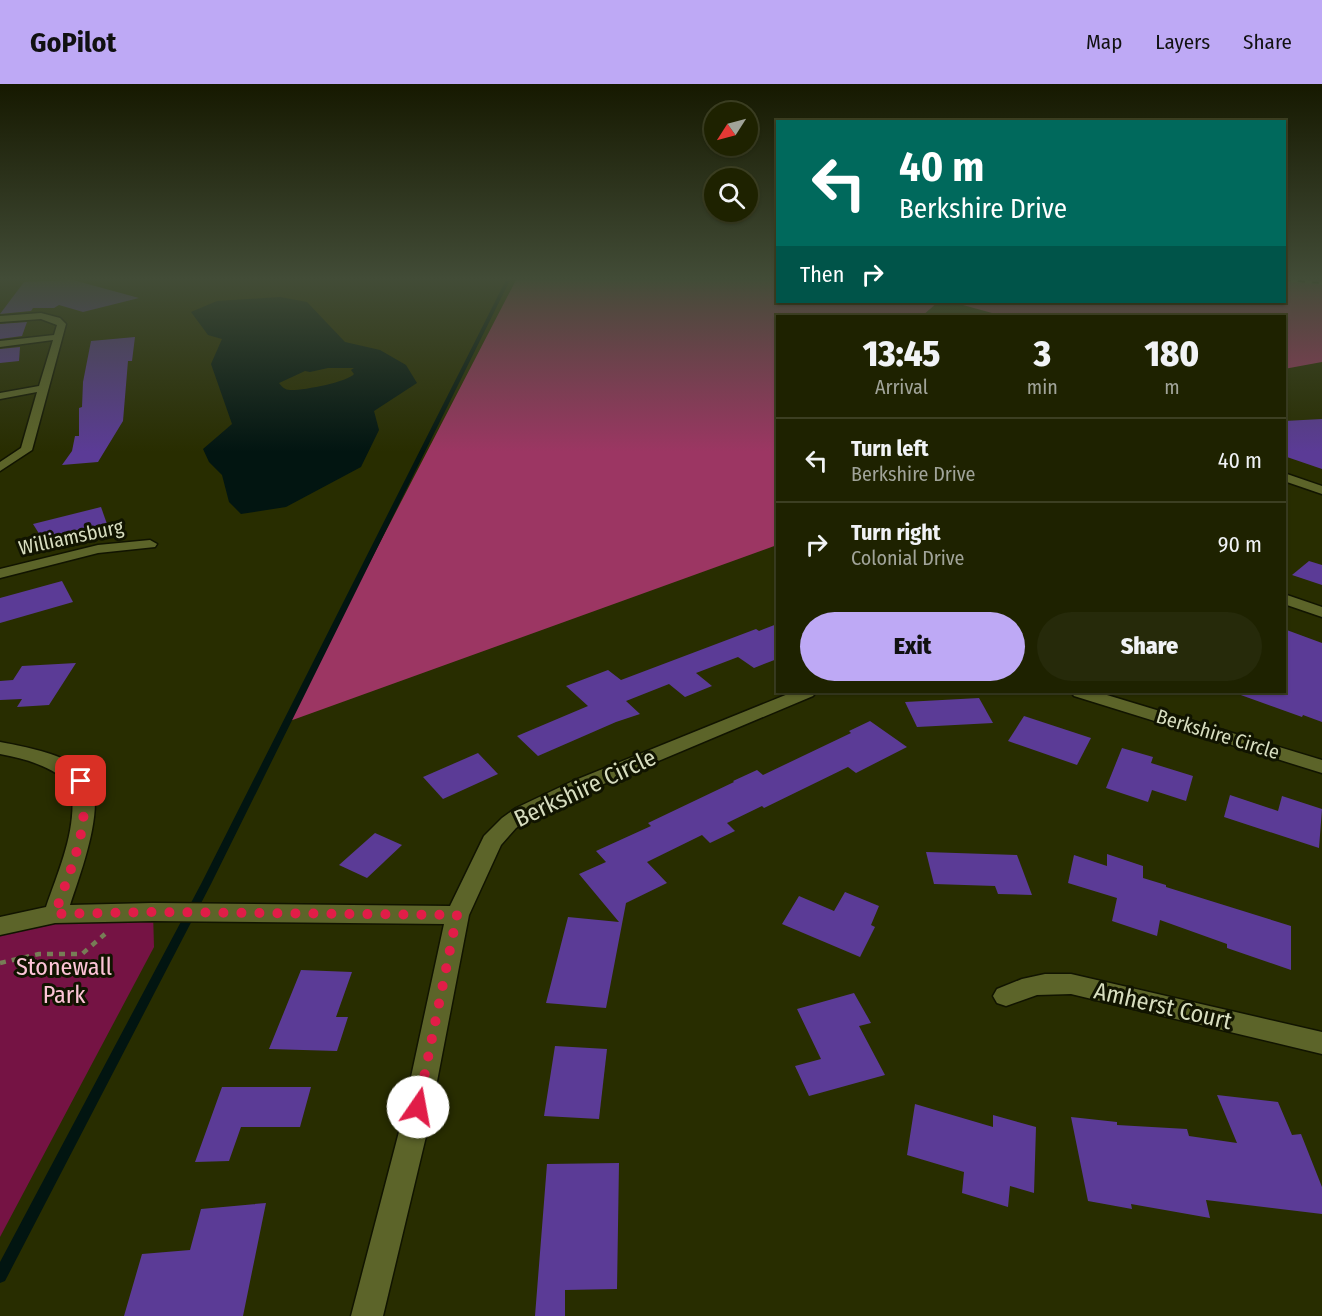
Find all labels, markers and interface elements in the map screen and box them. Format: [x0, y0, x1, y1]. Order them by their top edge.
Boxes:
text: GoPilot [30, 26, 116, 59]
text: Map [1086, 29, 1122, 55]
text: Layers [1155, 29, 1210, 55]
text: Share [1243, 29, 1292, 55]
north arrow [704, 102, 758, 156]
map controls [704, 102, 758, 222]
text: 40 m [899, 142, 984, 192]
icon: left [800, 144, 878, 222]
button: search [704, 168, 758, 222]
text: Berkshire Drive [899, 193, 1067, 225]
icon: right [856, 258, 889, 291]
text: Then [800, 261, 844, 288]
text: 13:45 [863, 332, 940, 376]
text: 3 [1034, 332, 1051, 376]
text: 180 [1144, 332, 1199, 376]
text: Arrival [875, 375, 928, 399]
text: min [1027, 375, 1058, 399]
text: m [1164, 375, 1180, 399]
text: Turn left [851, 435, 929, 462]
icon: left [800, 444, 833, 477]
text: 40 m [1218, 447, 1262, 474]
text: Berkshire Drive [851, 462, 975, 486]
street label: Williamsburg [16, 514, 126, 560]
text: Turn right [851, 519, 940, 546]
icon: right [800, 528, 833, 561]
text: 90 m [1218, 531, 1262, 558]
text: Colonial Drive [851, 546, 964, 570]
button: Exit [800, 612, 1025, 681]
button: Share [1037, 612, 1262, 681]
street label: Berkshire Circle [1154, 704, 1282, 764]
street label: Berkshire Circle [510, 743, 660, 833]
pin [55, 755, 106, 806]
icon: arrive [64, 764, 97, 797]
park label: Stonewall Park [16, 953, 112, 1009]
street label: Amherst Court [1091, 977, 1235, 1035]
position arrow [386, 1075, 450, 1139]

